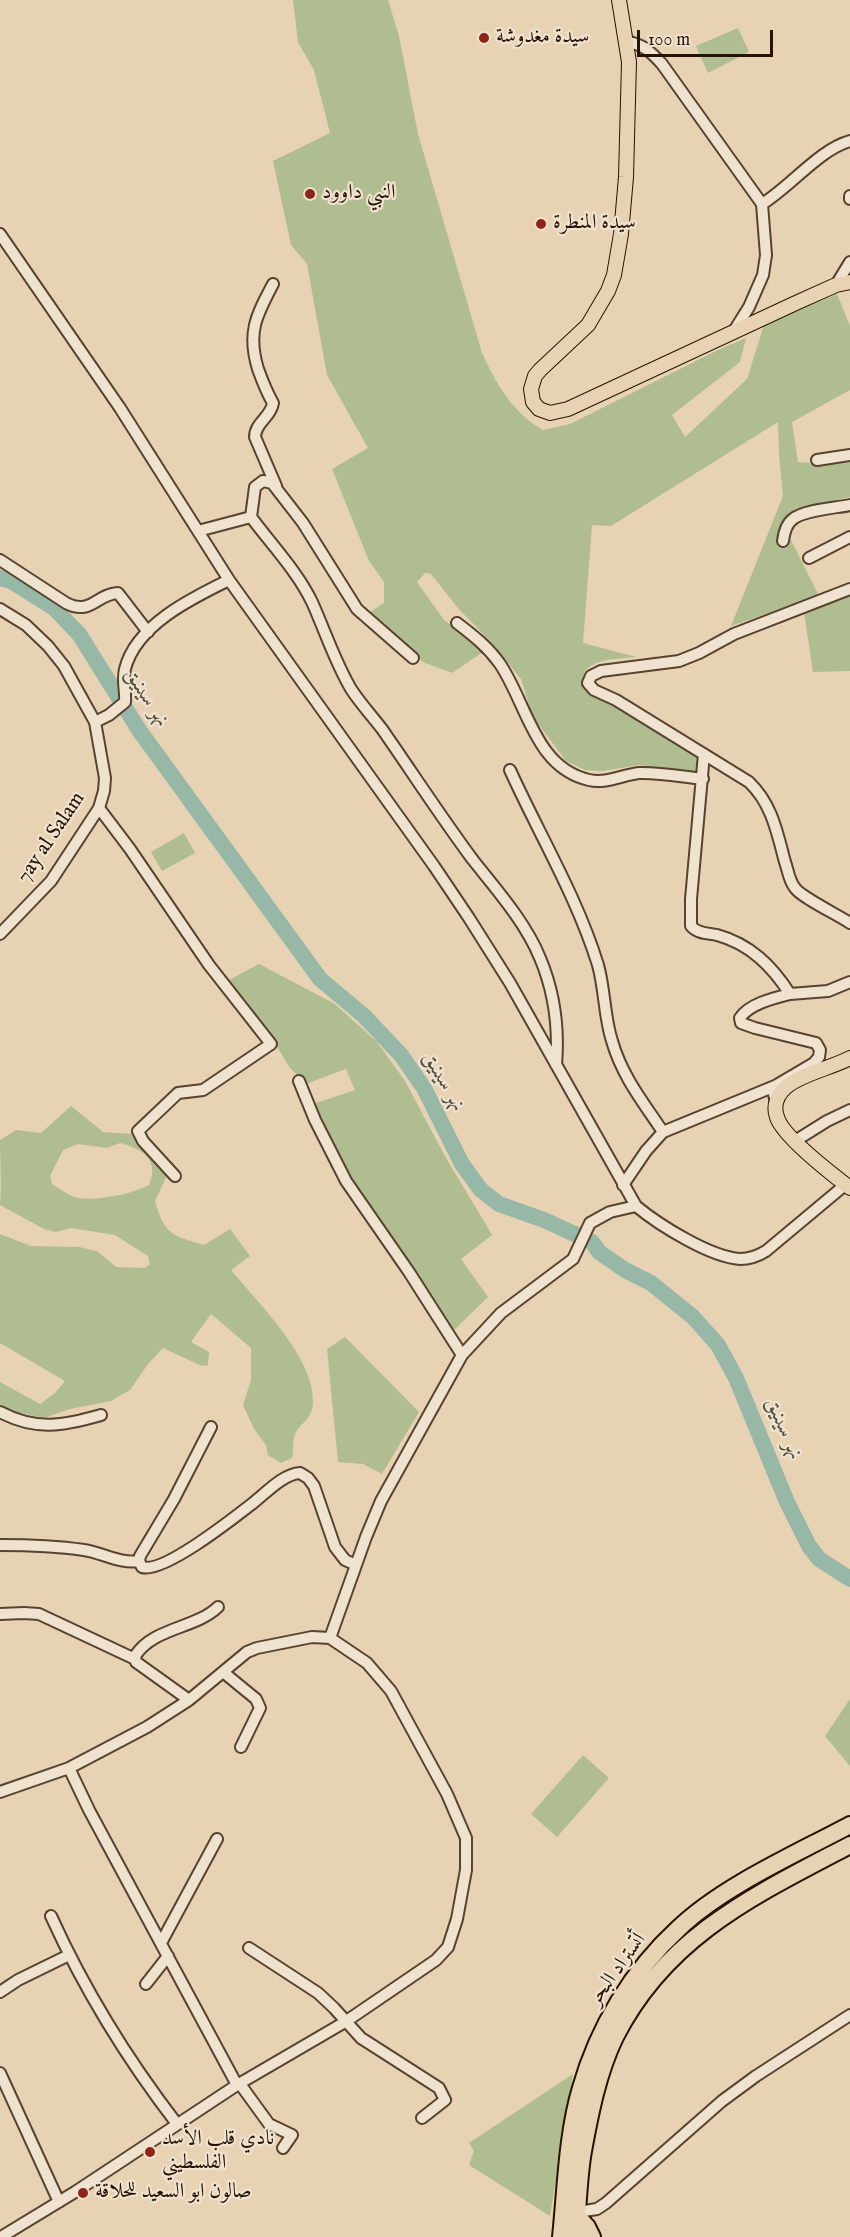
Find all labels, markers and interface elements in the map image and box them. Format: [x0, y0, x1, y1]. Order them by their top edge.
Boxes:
scale bar [640, 18, 776, 56]
place label: سيدة مغدوشة [496, 25, 589, 51]
text: 100 m [648, 29, 690, 52]
marker: سيدة مغدوشة [477, 31, 491, 45]
place label: النبي داوود [322, 181, 395, 207]
marker: النبي داوود [303, 187, 317, 201]
place label: سيدة المنطرة [553, 211, 636, 237]
marker: سيدة المنطرة [534, 217, 548, 231]
water label: نهر سينيق [117, 663, 175, 733]
street label: 7ay al Salam [13, 788, 91, 888]
water label: نهر سينيق [415, 1047, 471, 1117]
water label: نهر سينيق [758, 1394, 808, 1464]
street label: أتستراد البحر [583, 1929, 653, 2011]
place label: نادي قلب الأسد الفلسطيني [162, 2127, 274, 2177]
marker: نادي قلب الأسد الفلسطيني [143, 2145, 157, 2159]
place label: صالون ابو السعيد للحلاقة [95, 2180, 252, 2206]
marker: صالون ابو السعيد للحلاقة [76, 2186, 90, 2200]

